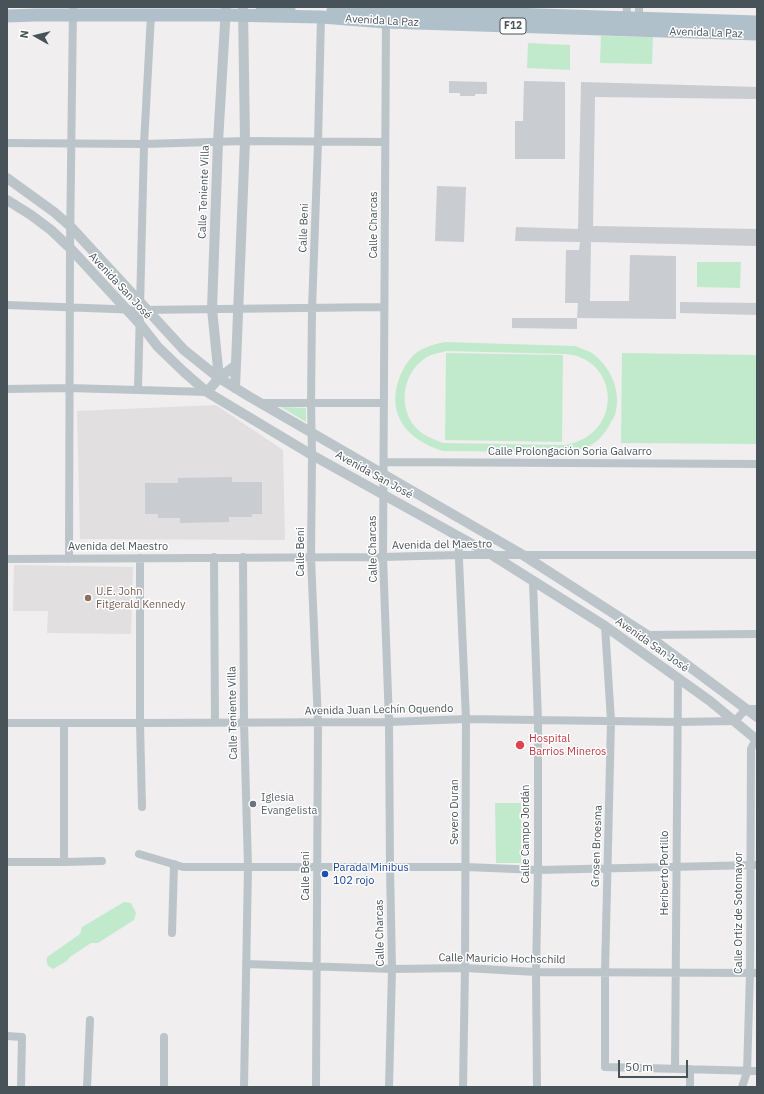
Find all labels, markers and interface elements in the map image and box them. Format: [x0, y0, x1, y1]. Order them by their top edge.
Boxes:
street label: Avenida La Paz [345, 12, 419, 30]
north arrow [16, 16, 56, 56]
road number: F12 [500, 18, 526, 34]
street label: Avenida La Paz [669, 25, 743, 41]
text: N [17, 29, 32, 39]
street label: Calle Teniente Villa [196, 145, 212, 239]
street label: Calle Charcas [367, 192, 381, 258]
street label: Calle Beni [297, 203, 311, 253]
street label: Avenida San José [86, 250, 154, 322]
street label: Calle Prolongación Soria Galvarro [488, 445, 652, 459]
street label: Avenida San José [333, 448, 415, 502]
street label: Calle Charcas [366, 515, 380, 583]
street label: Calle Beni [294, 527, 308, 577]
street label: Avenida del Maestro [392, 538, 492, 552]
street label: Avenida del Maestro [68, 540, 168, 554]
place label: U.E. John Fitgerald Kennedy [96, 585, 185, 611]
marker: U.E. John Fitgerald Kennedy [83, 593, 93, 603]
street label: Avenida San José [613, 615, 691, 675]
street label: Calle Teniente Villa [226, 666, 240, 760]
street label: Avenida Juan Lechín Oquendo [305, 702, 453, 718]
place label: Hospital Barrios Mineros [529, 732, 606, 758]
marker: Hospital Barrios Mineros [514, 739, 526, 751]
street label: Severo Duran [448, 779, 462, 845]
street label: Calle Campo Jordán [519, 785, 533, 883]
place label: Iglesia Evangelista [261, 791, 317, 817]
marker: Iglesia Evangelista [248, 799, 258, 809]
street label: Grosen Broesma [589, 805, 605, 887]
street label: Heriberto Portillo [658, 830, 672, 916]
street label: Calle Beni [299, 851, 313, 901]
street label: Calle Ortiz de Sotomayor [732, 852, 746, 974]
place label: Parada Minibus 102 rojo [333, 861, 409, 887]
marker: Parada Minibus 102 rojo [320, 869, 330, 879]
street label: Calle Charcas [373, 899, 387, 967]
street label: Calle Mauricio Hochschild [438, 951, 566, 967]
scale bar [620, 1052, 690, 1078]
text: 50 m [625, 1059, 653, 1074]

